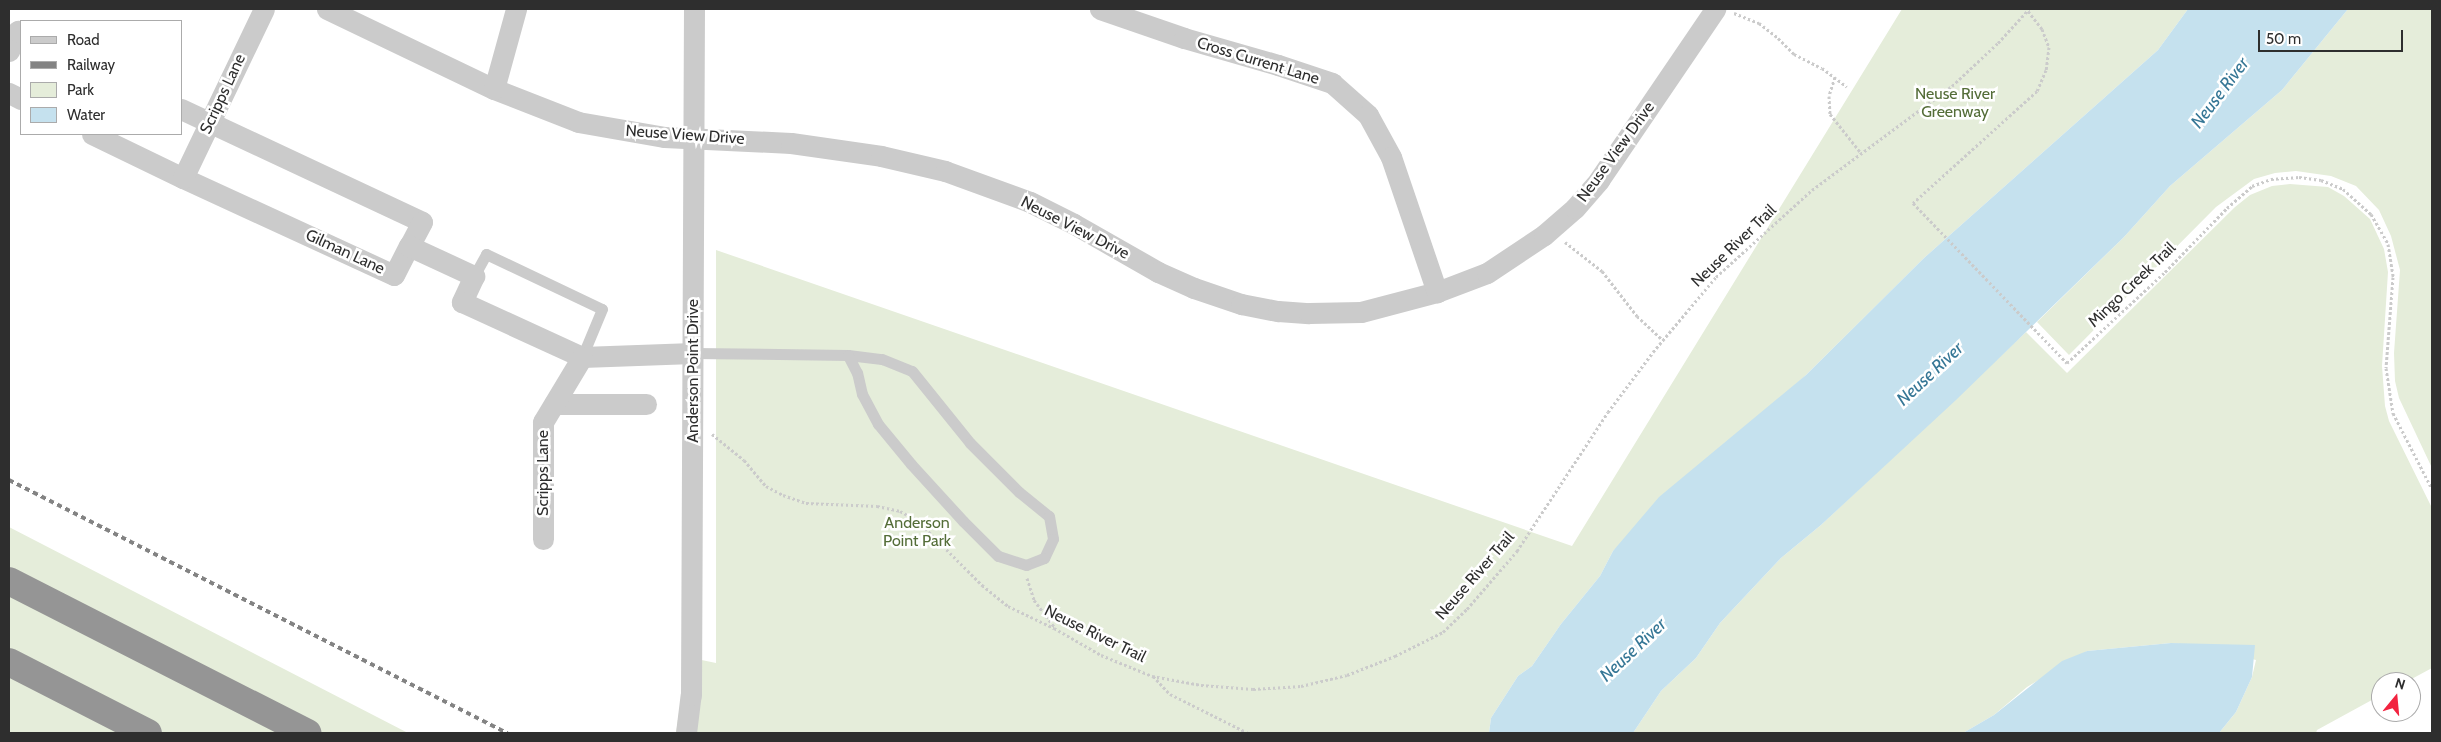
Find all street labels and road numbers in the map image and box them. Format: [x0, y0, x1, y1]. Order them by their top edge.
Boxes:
street label: Cross Current Lane [1194, 33, 1322, 89]
street label: Scripps Lane [196, 51, 250, 137]
street label: Neuse View Drive [1573, 98, 1659, 206]
street label: Neuse View Drive [625, 121, 745, 149]
street label: Neuse View Drive [1018, 192, 1132, 264]
street label: Neuse River Trail [1688, 201, 1780, 291]
street label: Gilman Lane [302, 225, 388, 279]
street label: Mingo Creek Trail [2084, 238, 2180, 332]
street label: Anderson Point Drive [683, 299, 703, 443]
street label: Scripps Lane [533, 430, 553, 516]
street label: Neuse River Trail [1432, 528, 1518, 624]
street label: Neuse River Trail [1041, 601, 1149, 667]

